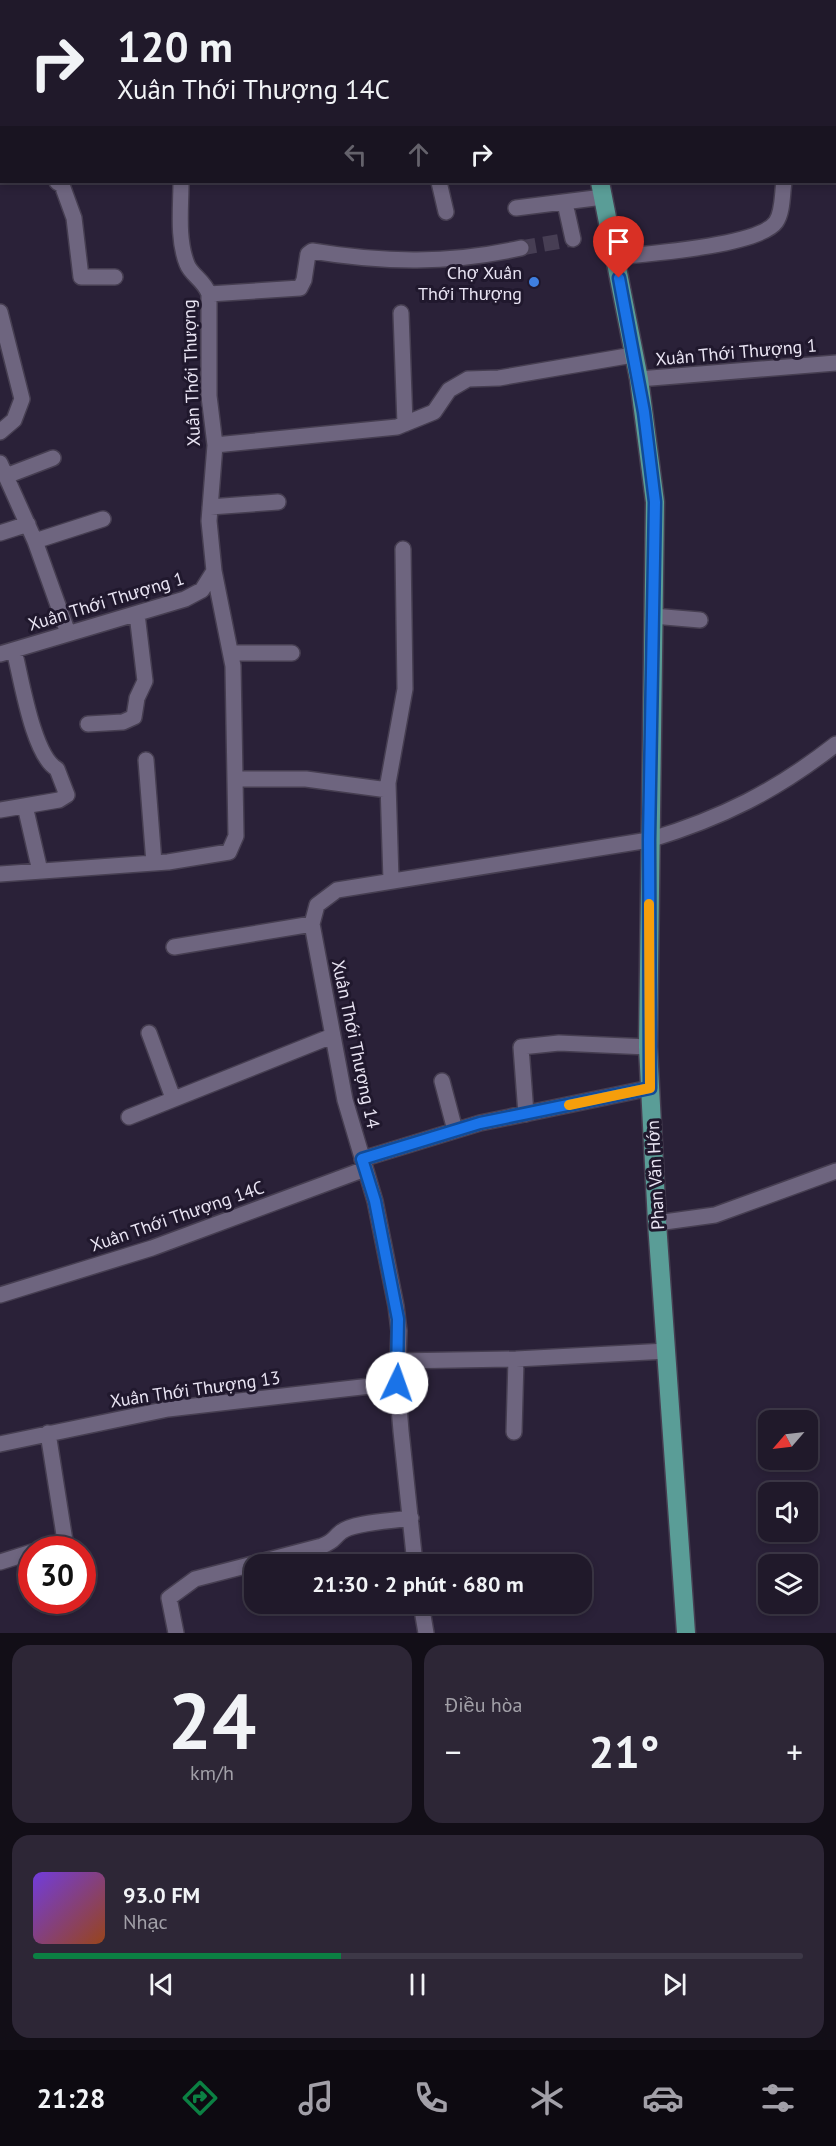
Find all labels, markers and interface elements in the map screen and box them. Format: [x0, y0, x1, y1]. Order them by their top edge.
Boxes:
text: 120 m [117, 19, 233, 74]
icon: right [18, 24, 96, 102]
text: Xuân Thới Thượng 14C [117, 72, 390, 106]
icon: left [339, 138, 372, 171]
icon: ahead [402, 138, 435, 171]
icon: right [465, 138, 498, 171]
pin [593, 216, 644, 278]
icon: arrive [602, 225, 635, 258]
place label: Chợ Xuân Thới Thượng [418, 261, 522, 305]
marker: Chợ Xuân Thới Thượng [527, 275, 541, 289]
street label: Xuân Thới Thượng [177, 299, 205, 447]
street label: Xuân Thới Thượng 1 [654, 333, 818, 371]
street label: Xuân Thới Thượng 1 [25, 566, 187, 636]
street label: Xuân Thới Thượng 14 [327, 958, 385, 1131]
street label: Phan Văn Hớn [641, 1120, 669, 1230]
street label: Xuân Thới Thượng 14C [87, 1176, 267, 1256]
position arrow [365, 1351, 429, 1415]
street label: Xuân Thới Thượng 13 [108, 1366, 282, 1412]
north arrow [758, 1410, 818, 1470]
map controls [758, 1410, 818, 1614]
button: sound [758, 1482, 818, 1542]
speed limit sign: 30 [18, 1536, 96, 1614]
button: layers [758, 1554, 818, 1614]
text: 21:30 · 2 phút · 680 m [312, 1570, 524, 1598]
text: 24 [168, 1670, 256, 1771]
text: Điều hòa [445, 1692, 522, 1718]
text: 21° [589, 1722, 659, 1780]
text: − [445, 1730, 462, 1773]
text: + [786, 1730, 803, 1773]
text: km/h [190, 1760, 234, 1786]
text: 93.0 FM [123, 1881, 200, 1909]
text: Nhạc [123, 1909, 168, 1935]
icon: previous [145, 1968, 178, 2001]
icon: pause [401, 1968, 434, 2001]
icon: next [658, 1968, 691, 2001]
icon: directions [179, 2077, 221, 2119]
icon: music [295, 2077, 337, 2119]
icon: phone [410, 2077, 452, 2119]
icon: climate [526, 2077, 568, 2119]
icon: car [642, 2077, 684, 2119]
icon: filters [757, 2077, 799, 2119]
text: 21:28 [37, 2081, 105, 2115]

